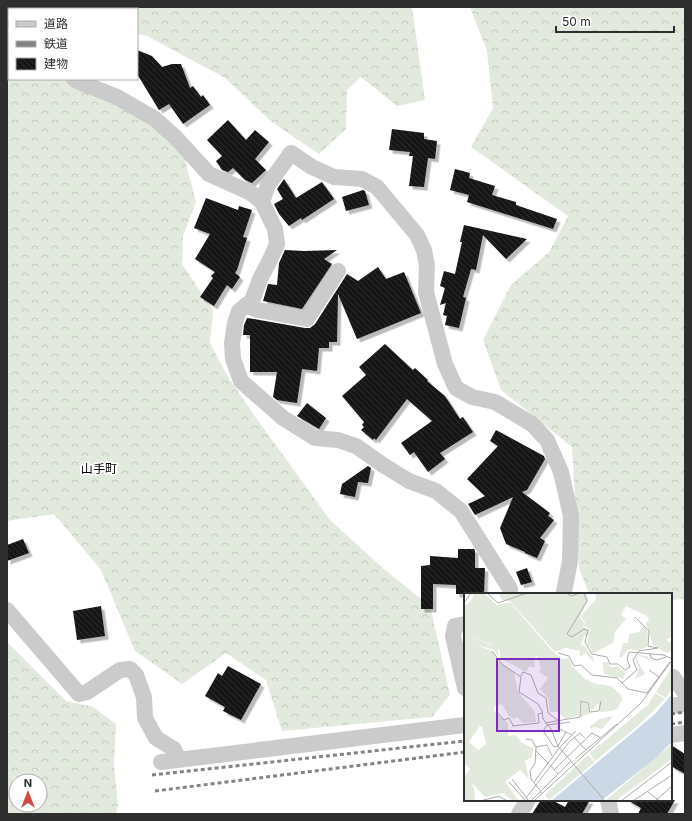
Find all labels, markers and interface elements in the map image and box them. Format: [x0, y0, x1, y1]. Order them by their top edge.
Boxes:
legend [8, 8, 138, 80]
scale bar [556, 8, 674, 34]
text: 50 m [562, 14, 591, 29]
text: 道路 [44, 16, 68, 31]
text: 鉄道 [44, 36, 68, 51]
text: 建物 [44, 56, 68, 71]
district label: 山手町 [81, 461, 117, 476]
inset map [464, 593, 672, 801]
north arrow [8, 773, 48, 813]
text: N [24, 776, 32, 790]

